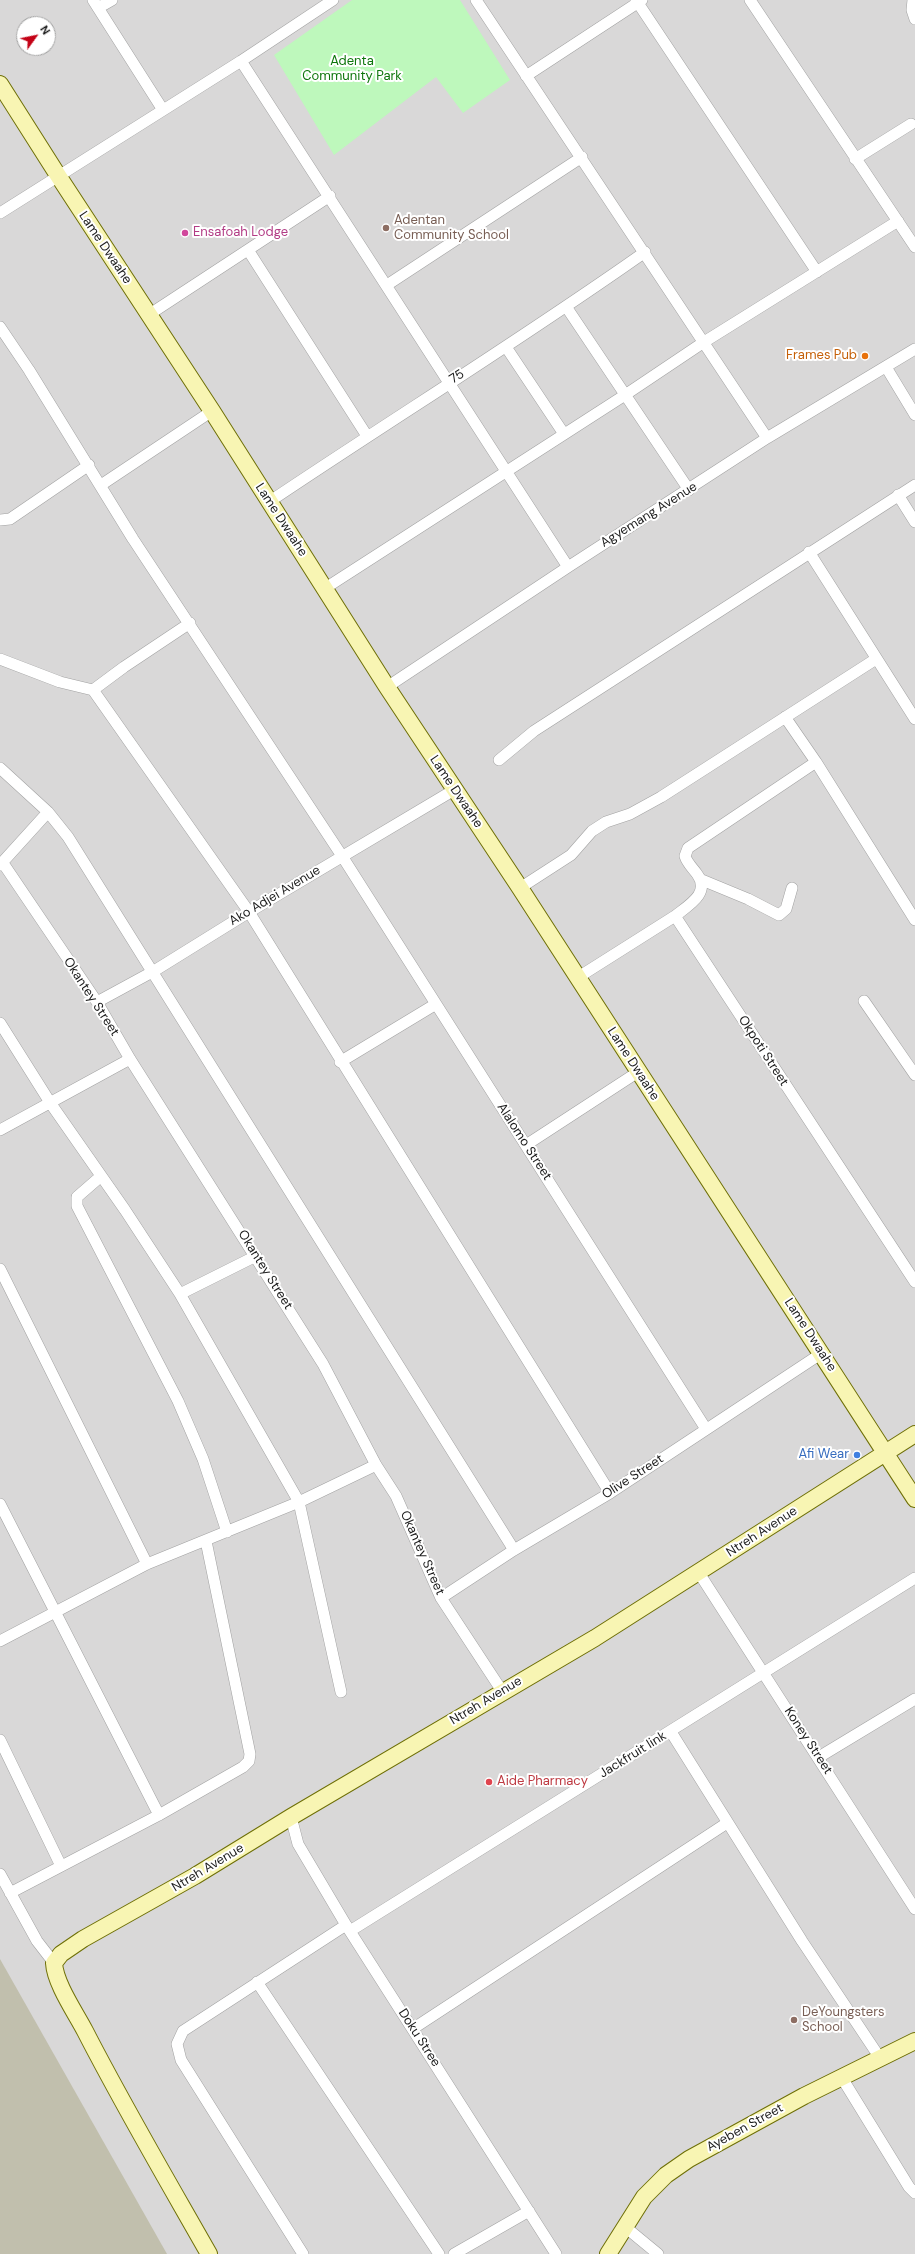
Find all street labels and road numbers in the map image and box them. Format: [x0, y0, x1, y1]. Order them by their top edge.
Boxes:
street label: Lame Dwaahe [75, 209, 135, 287]
street label: 75 [447, 367, 467, 387]
street label: Agyemang Avenue [598, 479, 700, 551]
street label: Lame Dwaahe [252, 481, 310, 559]
street label: Lame Dwaahe [426, 753, 486, 831]
street label: Ako Adjei Avenue [227, 863, 323, 929]
street label: Okantey Street [60, 955, 122, 1039]
street label: Okpoti Street [734, 1013, 792, 1089]
street label: Lame Dwaahe [604, 1025, 662, 1103]
street label: Alalomo Street [493, 1101, 555, 1183]
street label: Okantey Street [234, 1227, 296, 1313]
street label: Lame Dwaahe [781, 1296, 839, 1374]
street label: Olive Street [599, 1451, 667, 1503]
street label: Ntreh Avenue [724, 1503, 800, 1561]
street label: Okantey Street [396, 1508, 448, 1598]
street label: Ntreh Avenue [447, 1673, 525, 1729]
street label: Koney Street [780, 1704, 836, 1778]
street label: Jackfruit link [597, 1728, 669, 1782]
street label: Ntreh Avenue [169, 1840, 247, 1896]
street label: Doku Stree [394, 2006, 444, 2070]
street label: Ayeben Street [704, 2101, 786, 2155]

